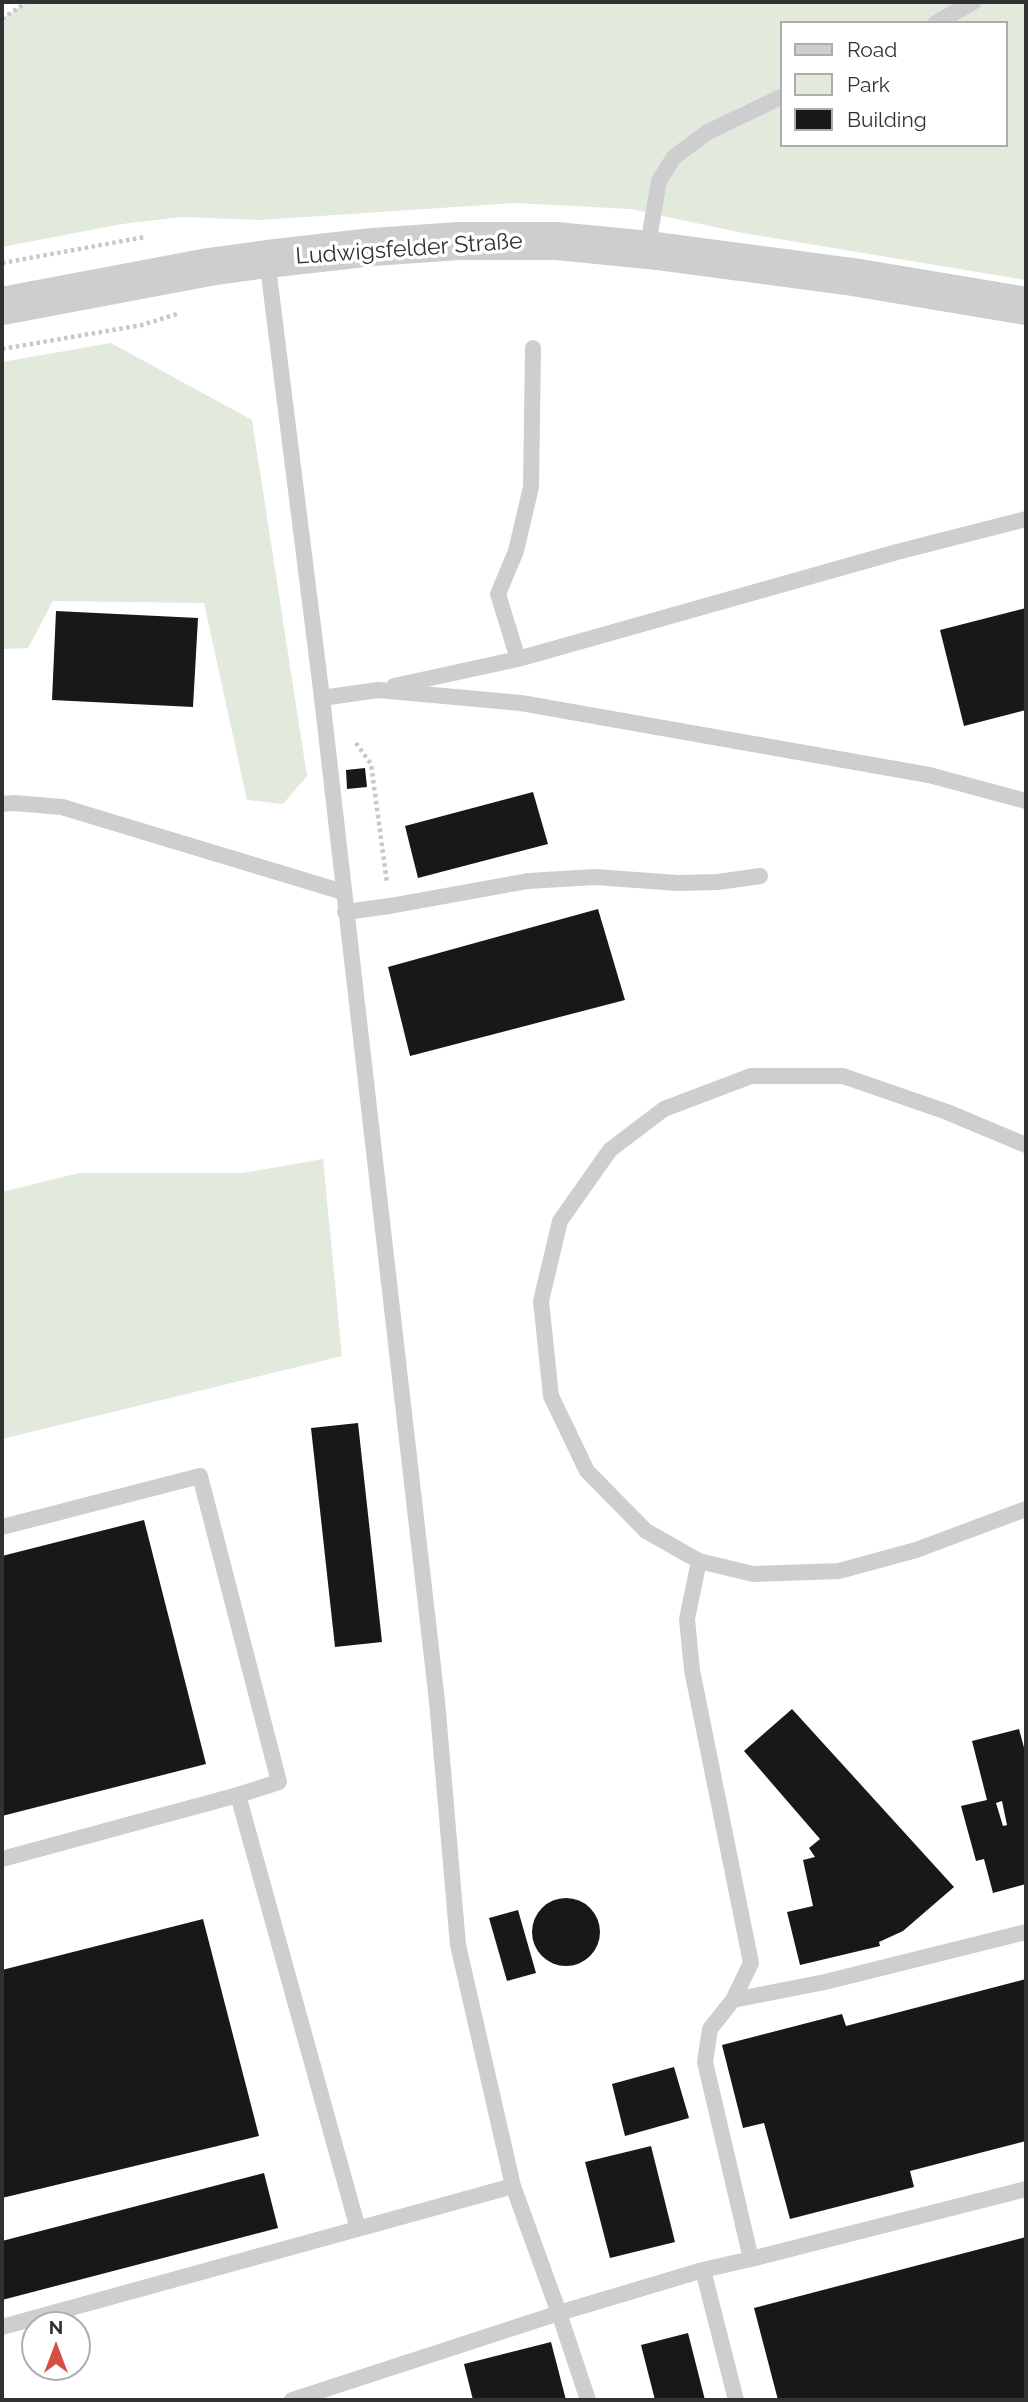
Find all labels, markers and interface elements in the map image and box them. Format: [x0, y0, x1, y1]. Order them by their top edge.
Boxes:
legend [780, 21, 1007, 147]
text: Road [847, 37, 897, 62]
text: Park [847, 72, 890, 97]
text: Building [847, 107, 927, 132]
street label: Ludwigsfelder Straße [295, 227, 523, 271]
north arrow [21, 2311, 91, 2381]
text: N [49, 2316, 63, 2338]

